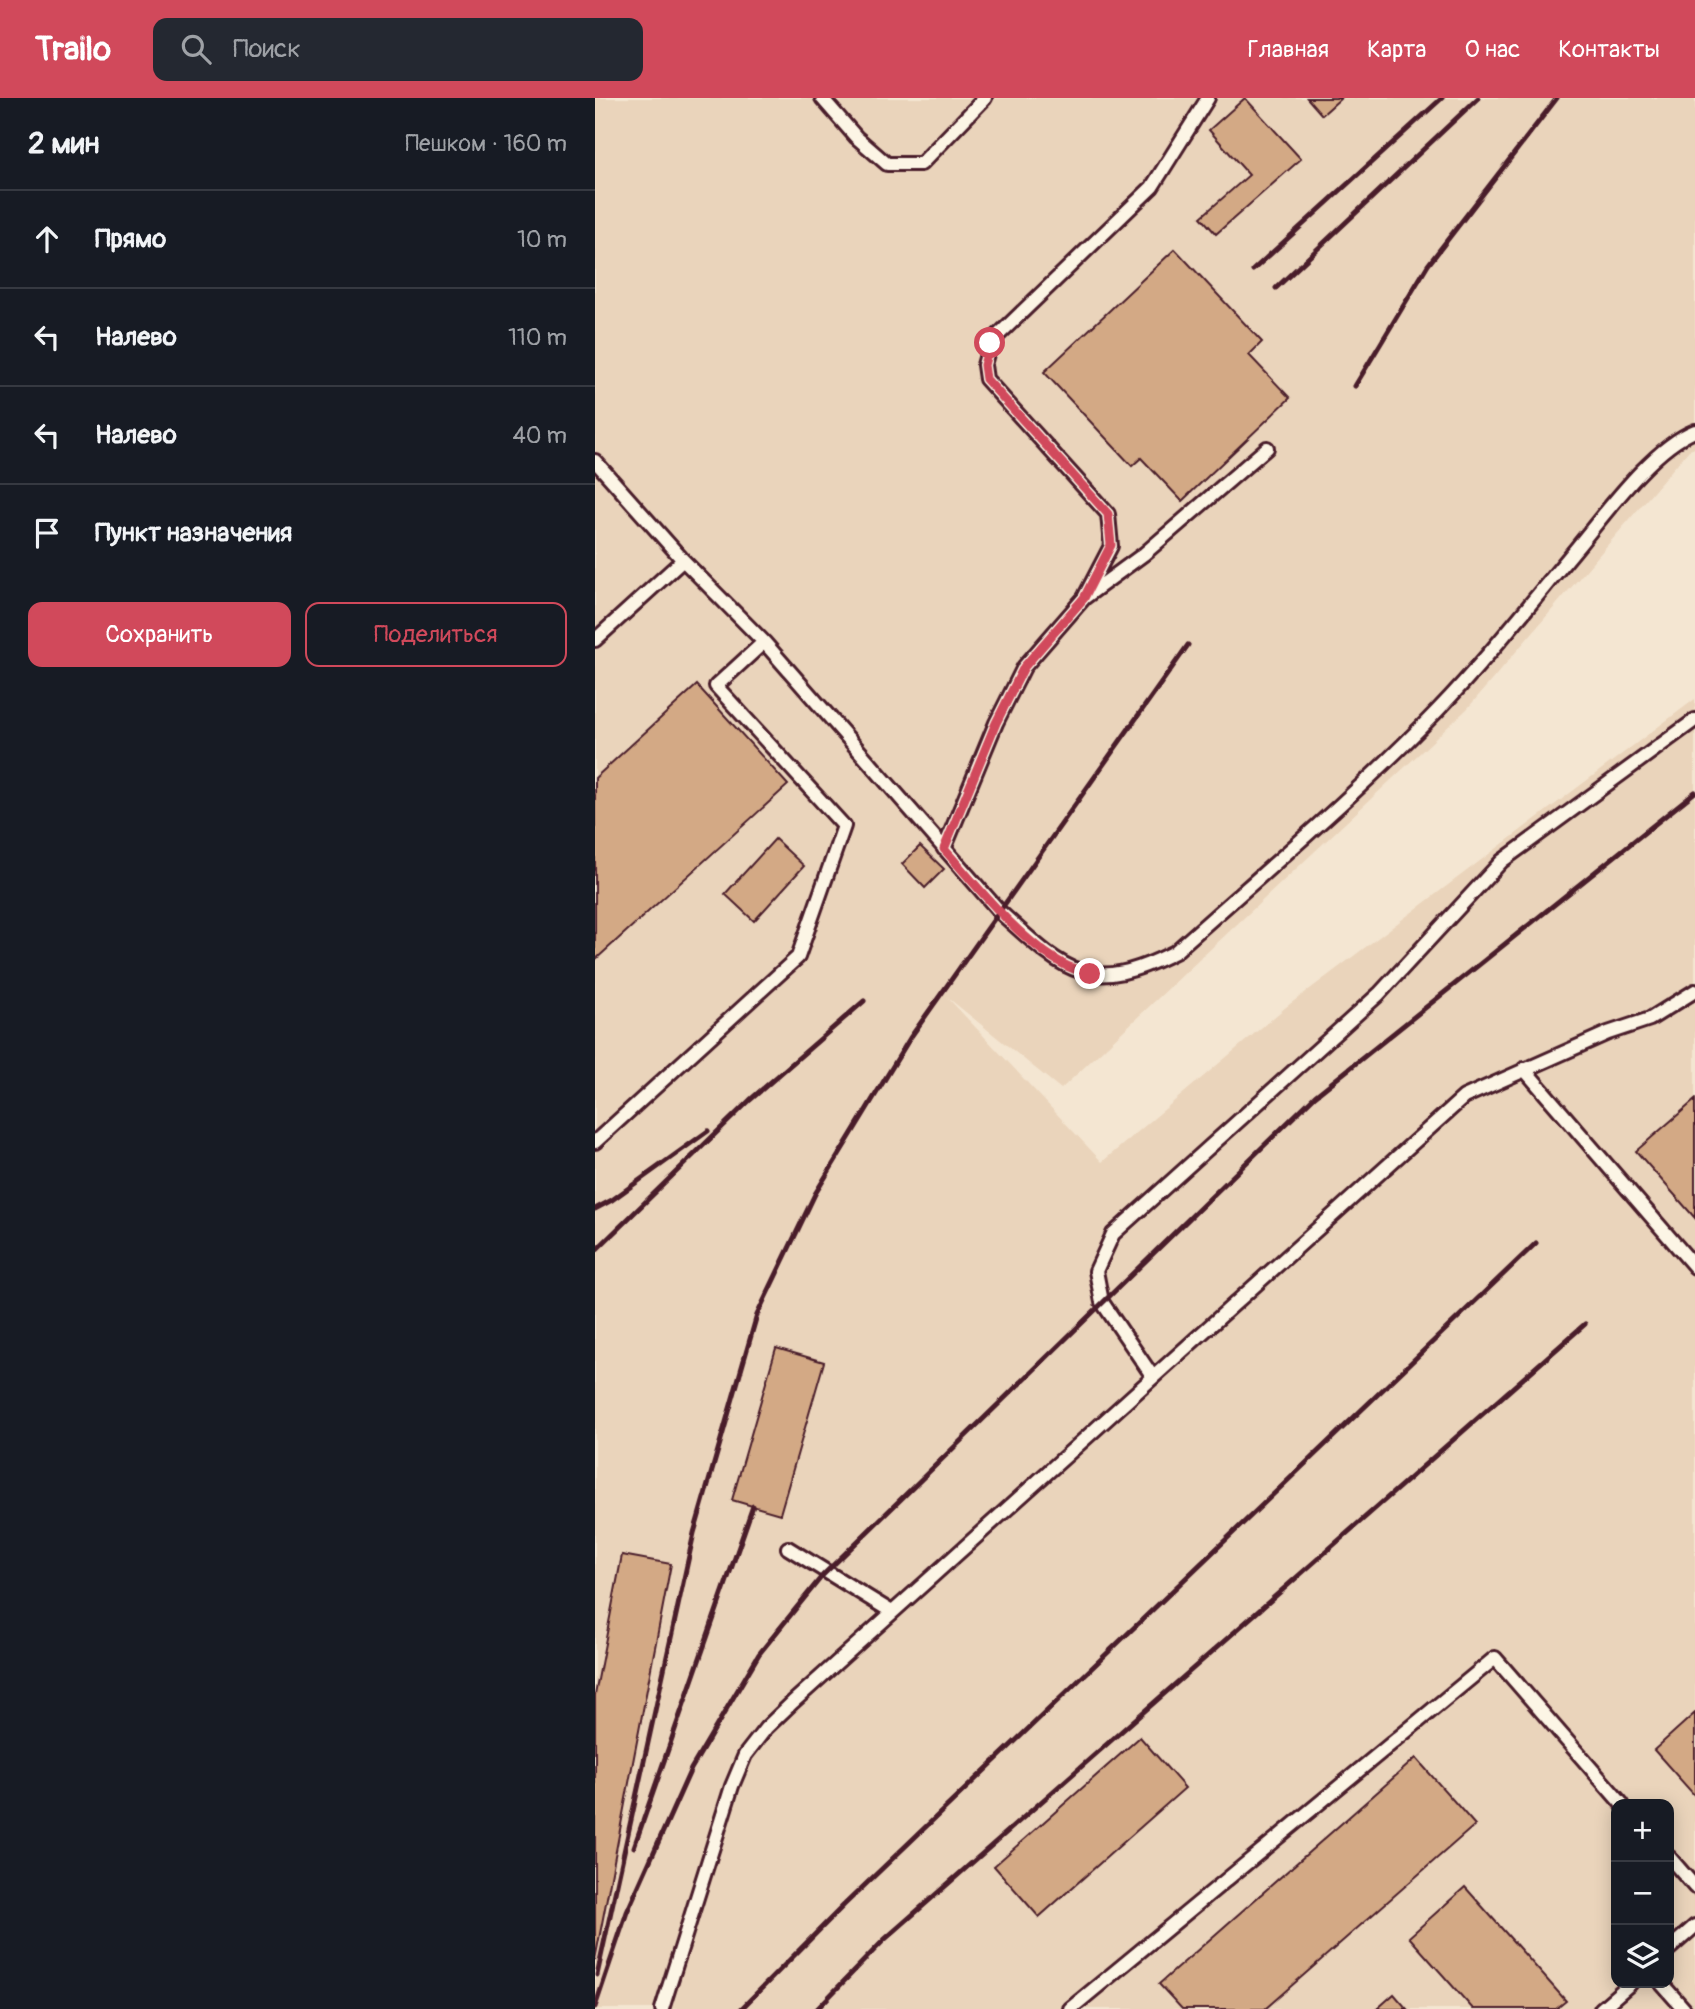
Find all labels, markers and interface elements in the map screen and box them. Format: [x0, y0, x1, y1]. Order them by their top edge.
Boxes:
search box [153, 18, 643, 81]
text: Trailo [35, 29, 111, 70]
icon: search [177, 30, 215, 68]
text: Поиск [233, 33, 301, 65]
text: Главная [1248, 35, 1329, 64]
text: Карта [1367, 35, 1427, 64]
text: О нас [1465, 35, 1520, 64]
text: Контакты [1558, 35, 1660, 64]
text: 2 мин [28, 125, 99, 162]
text: Пешком · 160 m [405, 129, 567, 158]
icon: ahead [28, 220, 66, 258]
text: Прямо [95, 223, 166, 255]
text: 10 m [517, 225, 567, 254]
icon: left [28, 318, 66, 356]
text: Налево [95, 321, 177, 353]
text: 110 m [508, 323, 567, 352]
route start [974, 327, 1005, 358]
icon: left [28, 416, 66, 454]
text: Налево [95, 419, 177, 451]
text: 40 m [513, 421, 567, 450]
icon: arrive [28, 514, 66, 552]
text: Пункт назначения [95, 517, 292, 549]
button: Сохранить [28, 602, 291, 667]
button: Поделиться [305, 602, 567, 667]
route end [1074, 958, 1105, 989]
map controls [1611, 1799, 1674, 1988]
button: + [1611, 1799, 1674, 1862]
button: − [1611, 1862, 1674, 1925]
button: layers [1611, 1925, 1674, 1988]

